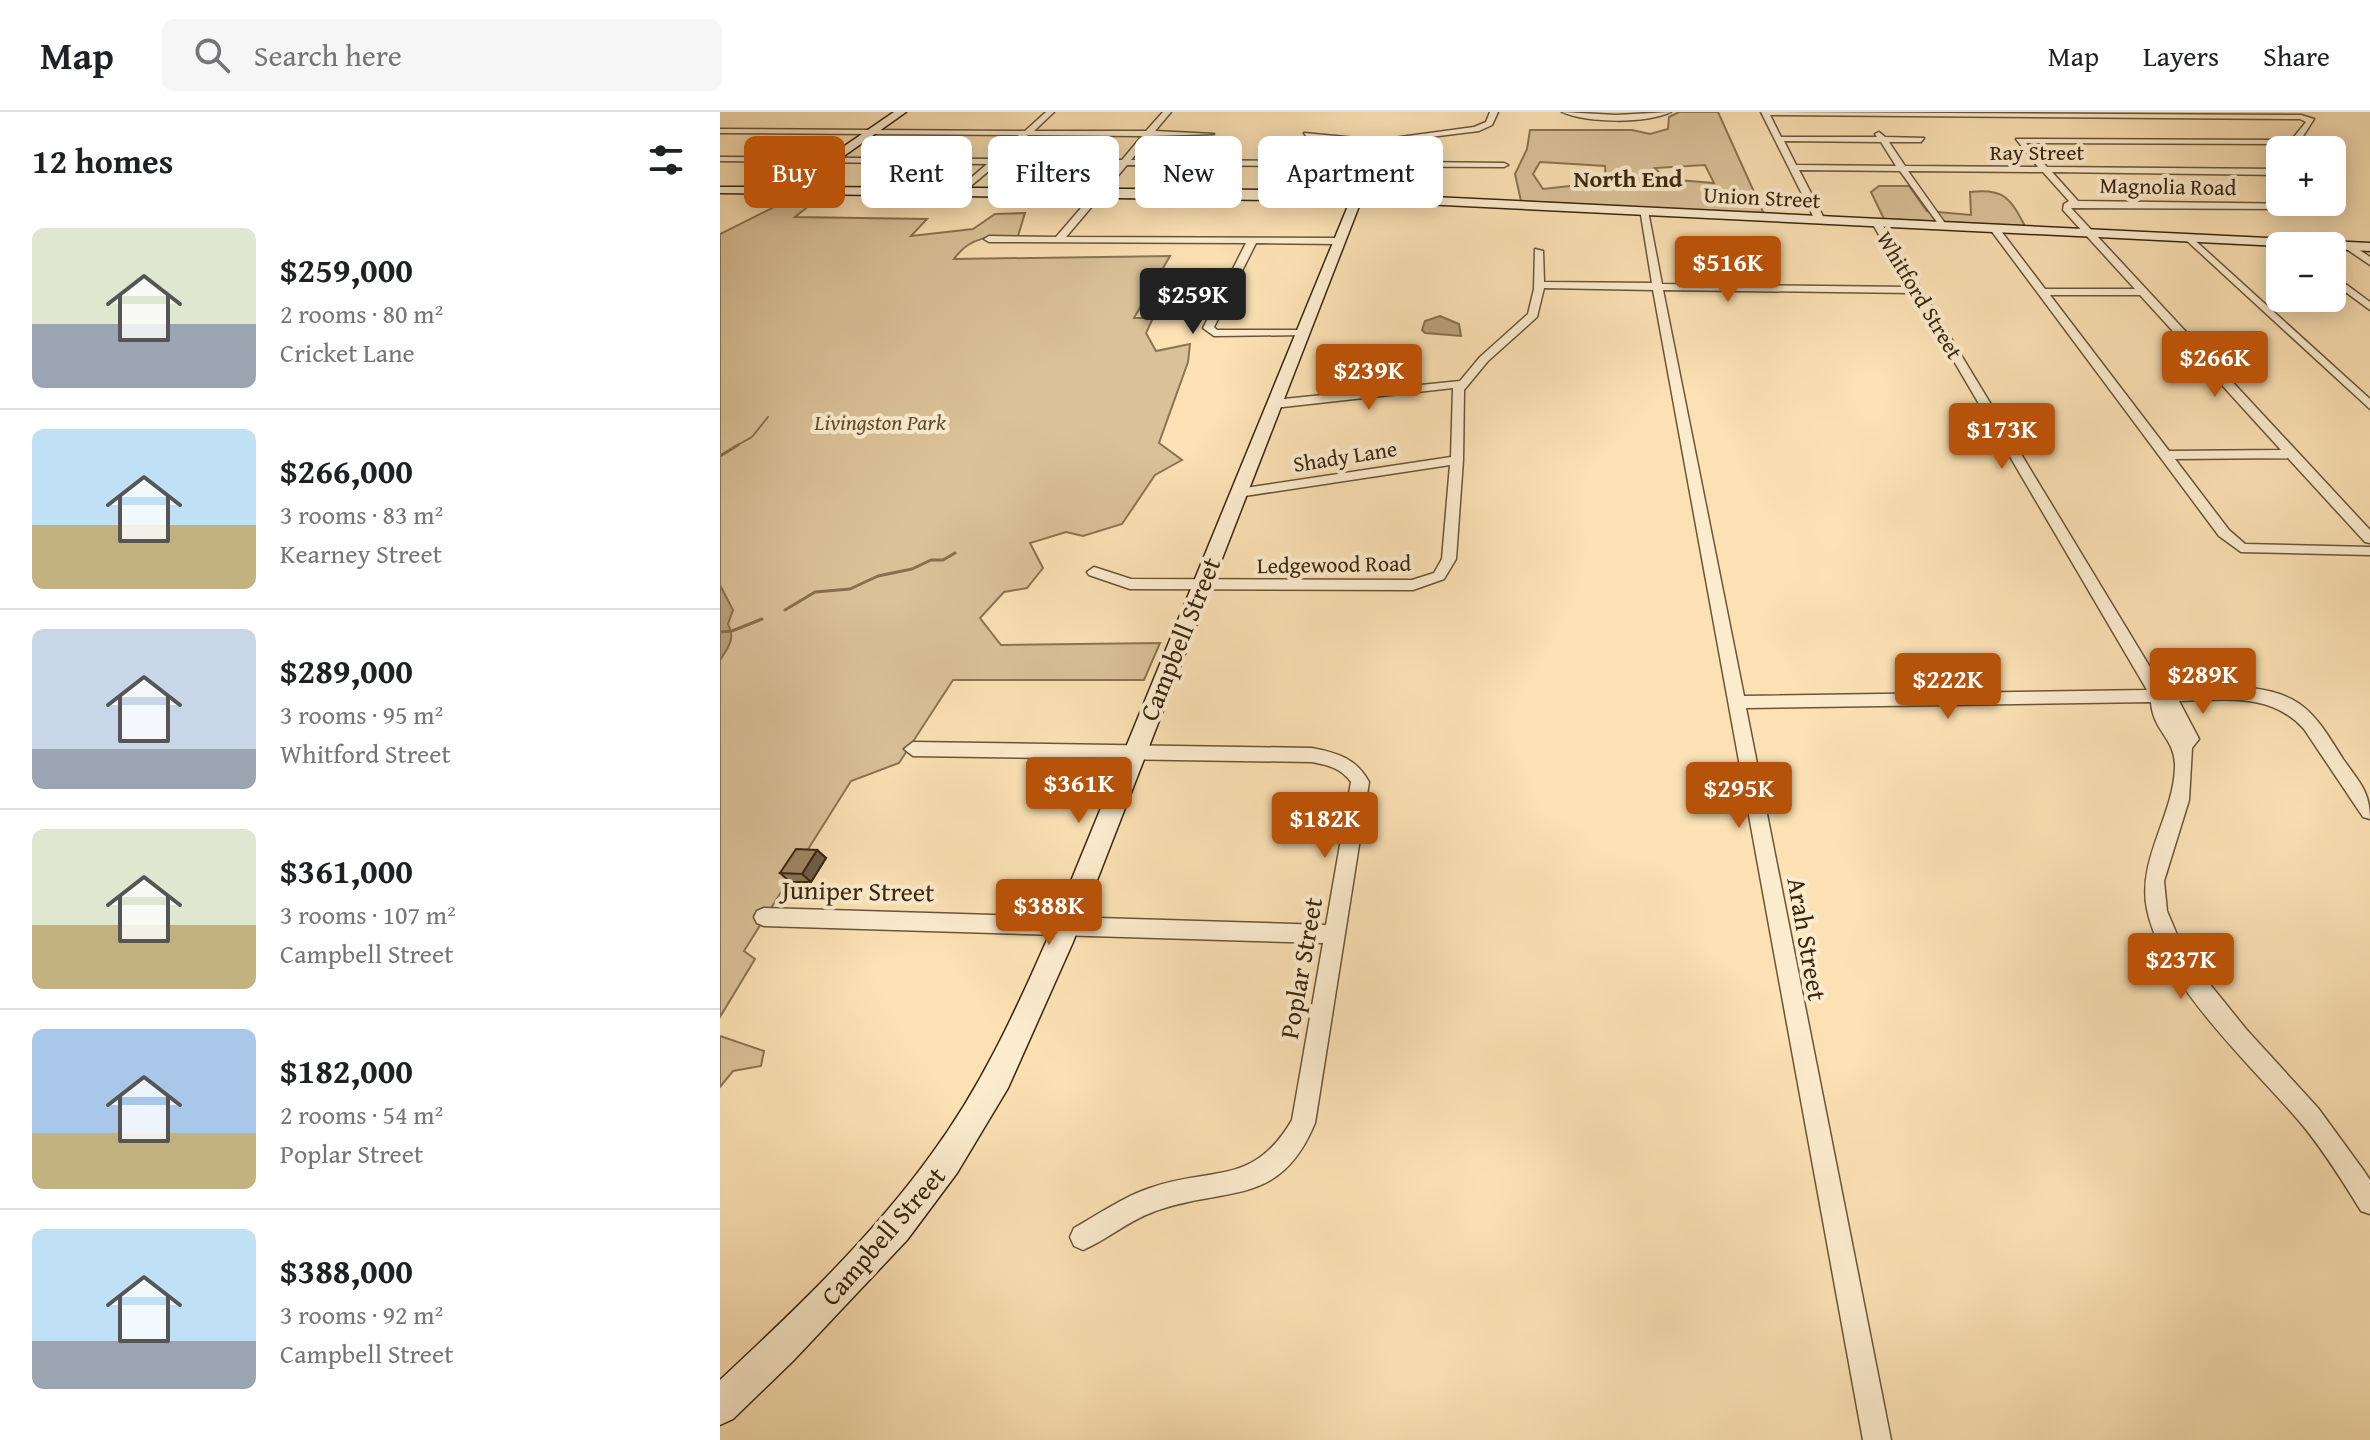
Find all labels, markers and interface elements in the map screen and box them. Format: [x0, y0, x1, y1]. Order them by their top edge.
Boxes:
search box [162, 19, 722, 91]
text: Map [40, 27, 114, 83]
icon: search [190, 33, 234, 77]
text: Search here [254, 33, 402, 77]
text: Map [2048, 35, 2099, 76]
text: Layers [2143, 35, 2219, 76]
text: Share [2263, 35, 2330, 76]
text: 12 homes [32, 136, 173, 185]
chip: Buy [744, 136, 845, 208]
chip: Rent [861, 136, 972, 208]
chip: Filters [988, 136, 1119, 208]
chip: New [1135, 136, 1242, 208]
chip: Apartment [1258, 136, 1443, 208]
street label: Ray Street [1990, 136, 2084, 168]
map controls [2266, 136, 2346, 312]
button: + [2266, 136, 2346, 216]
icon: filters [644, 138, 688, 182]
district label: North End [1573, 161, 1683, 196]
street label: Magnolia Road [2099, 169, 2237, 203]
street label: Union Street [1703, 178, 1822, 216]
street label: Whitford Street [1869, 225, 1971, 365]
button: − [2266, 232, 2346, 312]
pin: $516K [1672, 236, 1784, 304]
text: $516K [1693, 242, 1763, 281]
text: $259,000 [280, 245, 413, 294]
icon: home [96, 260, 192, 356]
pin: $259K [1137, 268, 1249, 336]
text: $259K [1158, 274, 1228, 313]
text: 2 rooms · 80 m² [280, 294, 443, 333]
pin: $266K [2159, 331, 2271, 399]
text: Cricket Lane [280, 333, 415, 372]
text: $266K [2180, 337, 2250, 376]
pin: $239K [1313, 344, 1425, 412]
text: $239K [1334, 350, 1404, 389]
pin: $173K [1946, 403, 2058, 471]
park label: Livingston Park [813, 406, 947, 438]
text: $173K [1967, 409, 2037, 448]
street label: Shady Lane [1291, 432, 1399, 480]
text: $266,000 [280, 446, 413, 495]
icon: home [96, 461, 192, 557]
text: 3 rooms · 83 m² [280, 495, 443, 534]
text: Kearney Street [280, 534, 442, 573]
street label: Ledgewood Road [1257, 547, 1412, 581]
street label: Campbell Street [1129, 551, 1230, 727]
text: $289,000 [280, 646, 413, 695]
pin: $289K [2147, 648, 2259, 716]
pin: $222K [1892, 653, 2004, 721]
text: $289K [2168, 654, 2238, 693]
text: $222K [1913, 659, 1983, 698]
icon: home [96, 661, 192, 757]
text: 3 rooms · 95 m² [280, 695, 443, 734]
text: Whitford Street [280, 734, 451, 773]
pin: $361K [1023, 757, 1135, 825]
pin: $295K [1683, 762, 1795, 830]
text: $361K [1044, 763, 1114, 802]
text: $295K [1704, 768, 1774, 807]
pin: $182K [1269, 792, 1381, 860]
text: $182K [1290, 798, 1360, 837]
text: $361,000 [280, 846, 413, 895]
icon: home [96, 861, 192, 957]
street label: Juniper Street [778, 870, 935, 911]
street label: Arah Street [1777, 874, 1838, 1004]
pin: $388K [993, 879, 1105, 947]
text: $388K [1014, 885, 1084, 924]
street label: Poplar Street [1269, 894, 1332, 1042]
text: 3 rooms · 107 m² [280, 895, 456, 934]
pin: $237K [2125, 933, 2237, 1001]
text: Campbell Street [280, 934, 453, 973]
text: $237K [2146, 939, 2216, 978]
text: $182,000 [280, 1046, 413, 1095]
icon: home [96, 1061, 192, 1157]
text: 2 rooms · 54 m² [280, 1095, 443, 1134]
text: Poplar Street [280, 1134, 423, 1173]
street label: Campbell Street [811, 1157, 954, 1314]
text: $388,000 [280, 1246, 413, 1295]
icon: home [96, 1261, 192, 1357]
text: 3 rooms · 92 m² [280, 1295, 443, 1334]
text: Campbell Street [280, 1334, 453, 1373]

